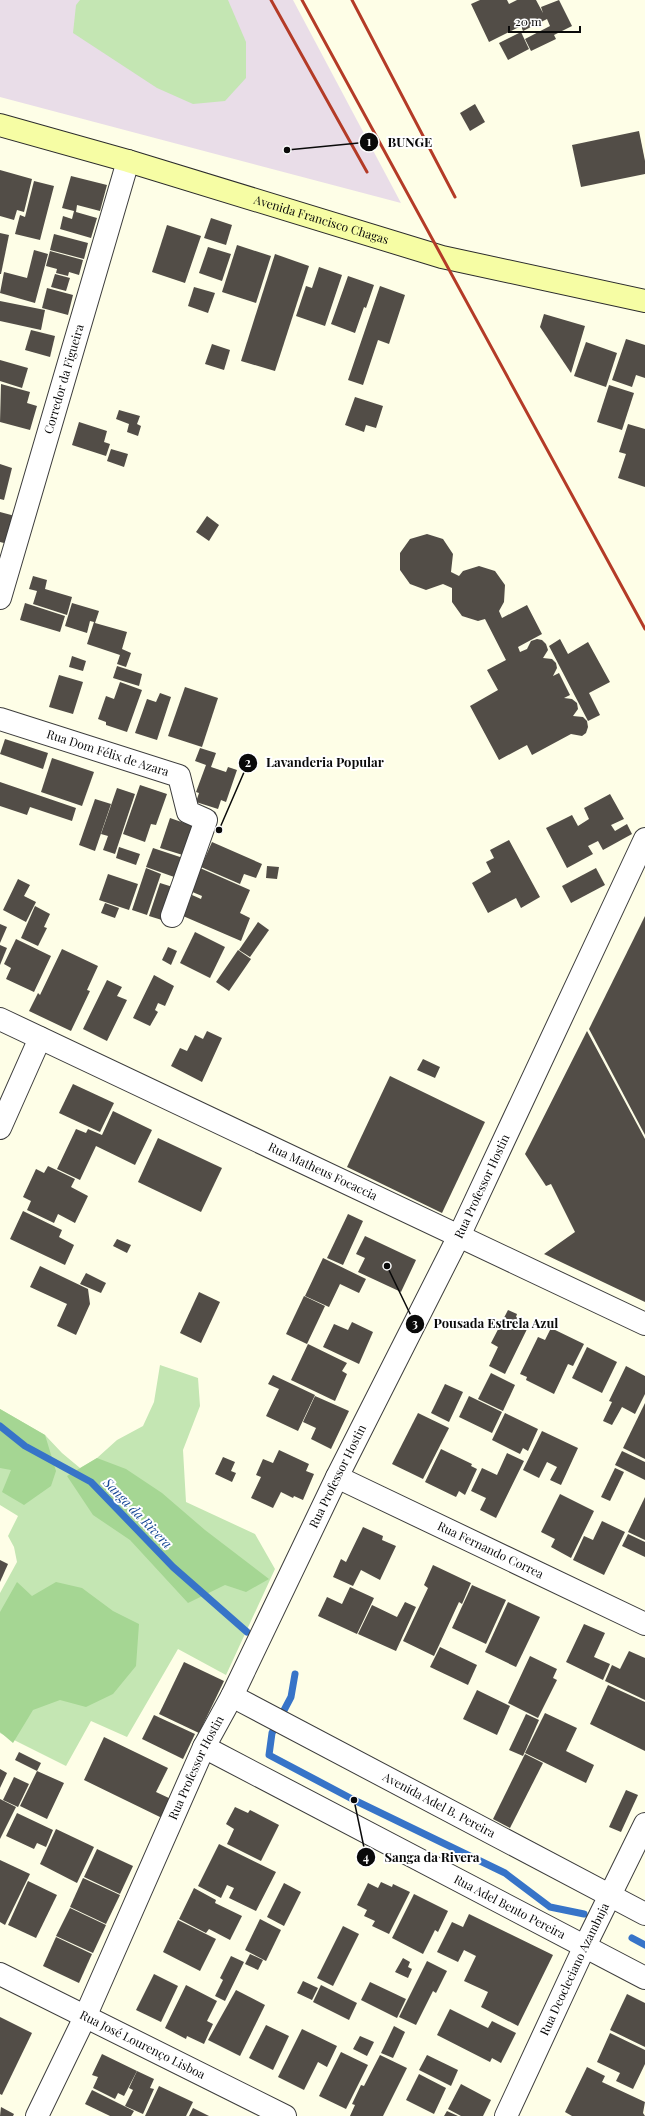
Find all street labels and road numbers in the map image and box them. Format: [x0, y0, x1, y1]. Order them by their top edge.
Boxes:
street label: Avenida Francisco Chagas [251, 191, 391, 247]
street label: Corredor da Figueira [40, 322, 87, 436]
street label: Rua Dom Félix de Azara [45, 725, 171, 779]
street label: Rua Professor Hostin [450, 1131, 513, 1241]
street label: Rua Matheus Focaccia [266, 1138, 380, 1203]
street label: Rua Professor Hostin [305, 1422, 369, 1530]
street label: Rua Fernando Correa [435, 1517, 547, 1581]
street label: Rua Professor Hostin [164, 1712, 227, 1822]
street label: Avenida Adel B. Pereira [379, 1768, 498, 1841]
street label: Rua Adel Bento Pereira [452, 1870, 569, 1942]
street label: Rua Deocleciano Azambuja [536, 1900, 612, 2038]
street label: Rua José Lourenço Lisboa [77, 2006, 208, 2082]

